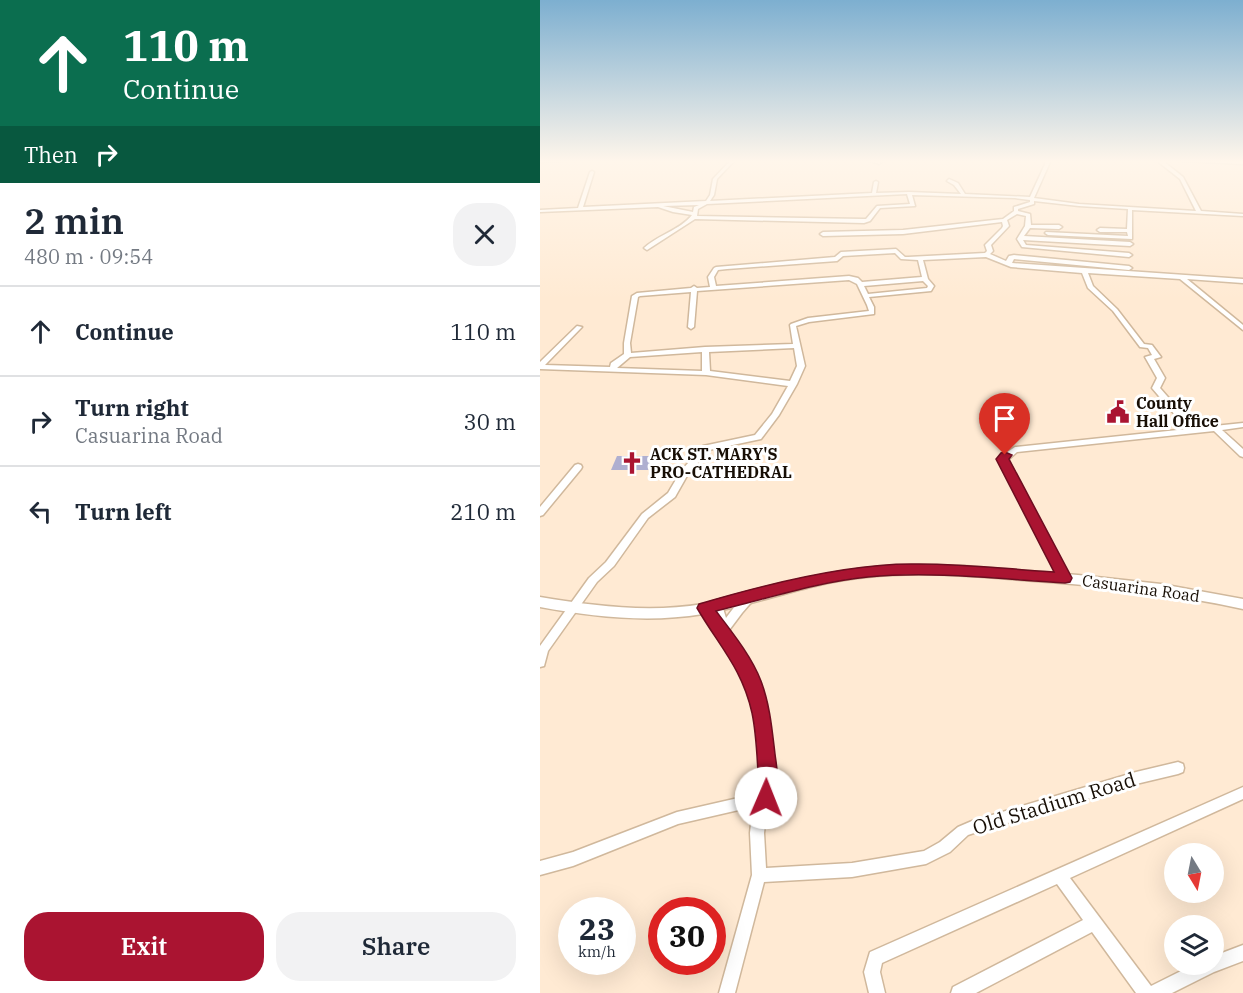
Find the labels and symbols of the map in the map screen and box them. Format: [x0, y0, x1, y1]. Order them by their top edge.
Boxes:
pin [979, 393, 1030, 455]
place label: County Hall Office [1136, 393, 1219, 431]
public building icon: County Hall Office [1105, 399, 1131, 425]
place label: ACK ST. MARY'S PRO-CATHEDRAL [650, 444, 792, 482]
church icon: ACK ST. MARY'S PRO-CATHEDRAL [619, 450, 645, 476]
street label: Casuarina Road [1081, 570, 1201, 606]
street label: Old Stadium Road [969, 765, 1139, 841]
position arrow [734, 766, 798, 830]
north arrow [1164, 843, 1224, 903]
speed limit sign: 30 [648, 897, 726, 975]

